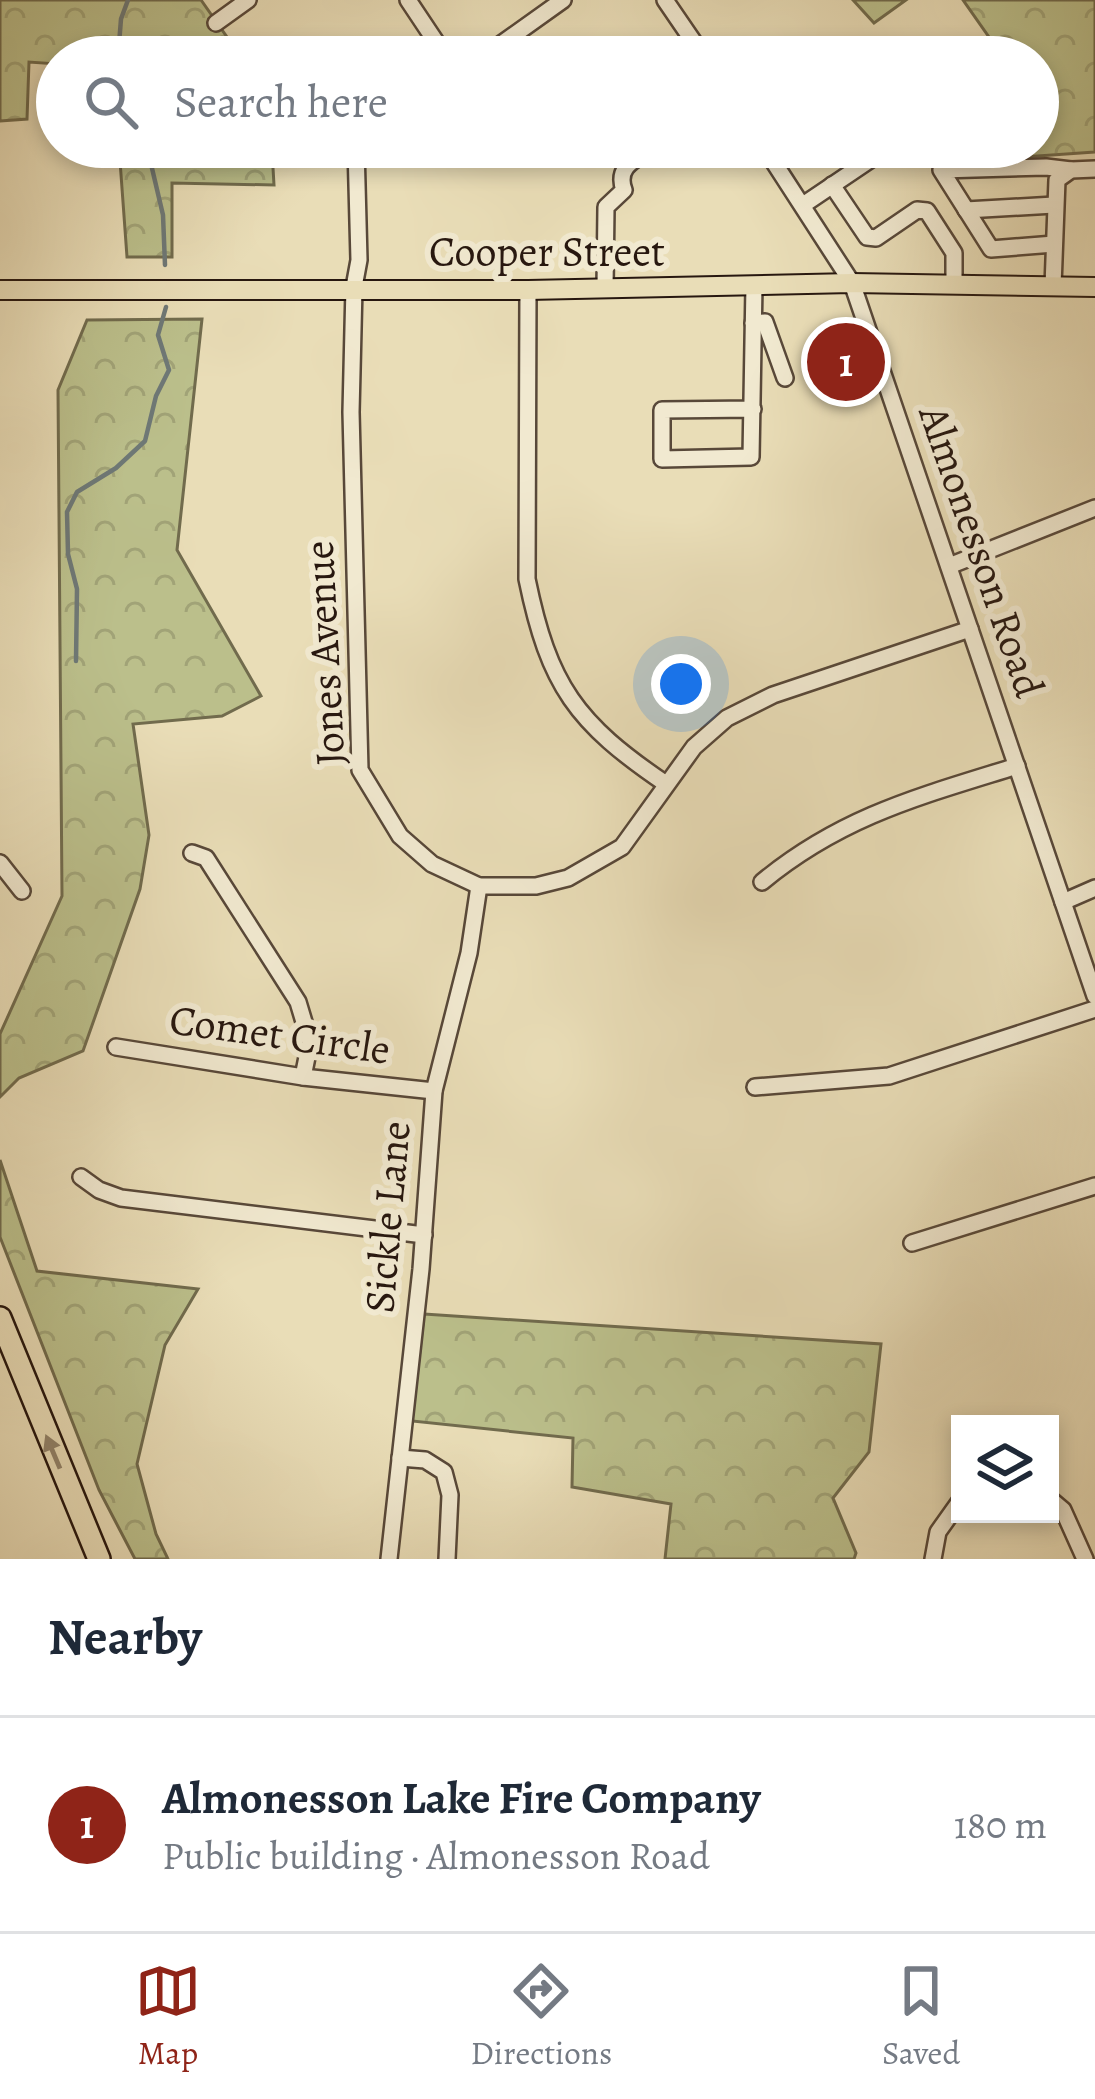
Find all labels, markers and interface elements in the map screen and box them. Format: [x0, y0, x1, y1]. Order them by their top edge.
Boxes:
search box [36, 36, 1059, 168]
icon: search [78, 69, 144, 135]
text: Search here [174, 71, 388, 133]
street label: Cooper Street [429, 223, 665, 280]
pin: 1 [807, 317, 885, 407]
street label: Almonesson Road [905, 397, 1059, 705]
street label: Jones Avenue [290, 539, 358, 767]
your location [651, 654, 711, 714]
street label: Comet Circle [166, 990, 394, 1078]
street label: Sickle Lane [350, 1119, 424, 1315]
map controls [951, 1415, 1059, 1523]
button: layers [951, 1415, 1059, 1523]
one-way arrow [43, 1433, 62, 1469]
text: Nearby [48, 1602, 202, 1672]
text: Almonesson Lake Fire Company [162, 1767, 761, 1829]
text: 1 [80, 1798, 94, 1851]
text: 180 m [954, 1798, 1047, 1851]
text: Public building · Almonesson Road [162, 1829, 710, 1882]
tab: Map [135, 1958, 201, 2075]
tab: Directions [471, 1958, 612, 2075]
tab: Saved [882, 1958, 960, 2075]

